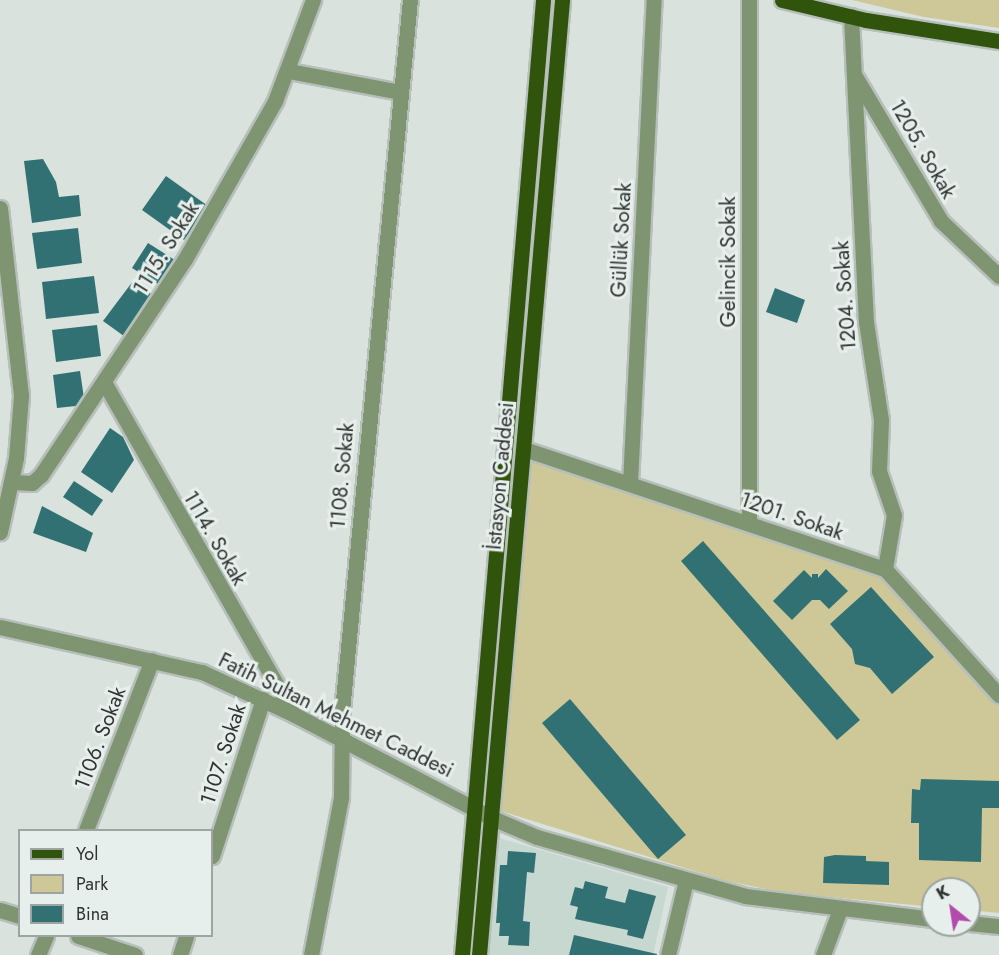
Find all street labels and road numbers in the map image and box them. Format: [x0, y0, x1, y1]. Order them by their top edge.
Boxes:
street label: 1205. Sokak [885, 95, 961, 203]
street label: Güllük Sokak [605, 182, 637, 298]
street label: 1115. Sokak [128, 197, 204, 299]
street label: Gelincik Sokak [715, 197, 741, 327]
street label: 1204. Sokak [829, 240, 861, 352]
street label: İstasyon Caddesi [481, 401, 519, 551]
street label: 1108. Sokak [325, 422, 359, 530]
street label: 1114. Sokak [178, 486, 252, 590]
street label: 1201. Sokak [737, 487, 847, 545]
street label: Fatih Sultan Mehmet Caddesi [214, 647, 458, 783]
street label: 1106. Sokak [69, 683, 131, 793]
street label: 1107. Sokak [195, 700, 251, 808]

